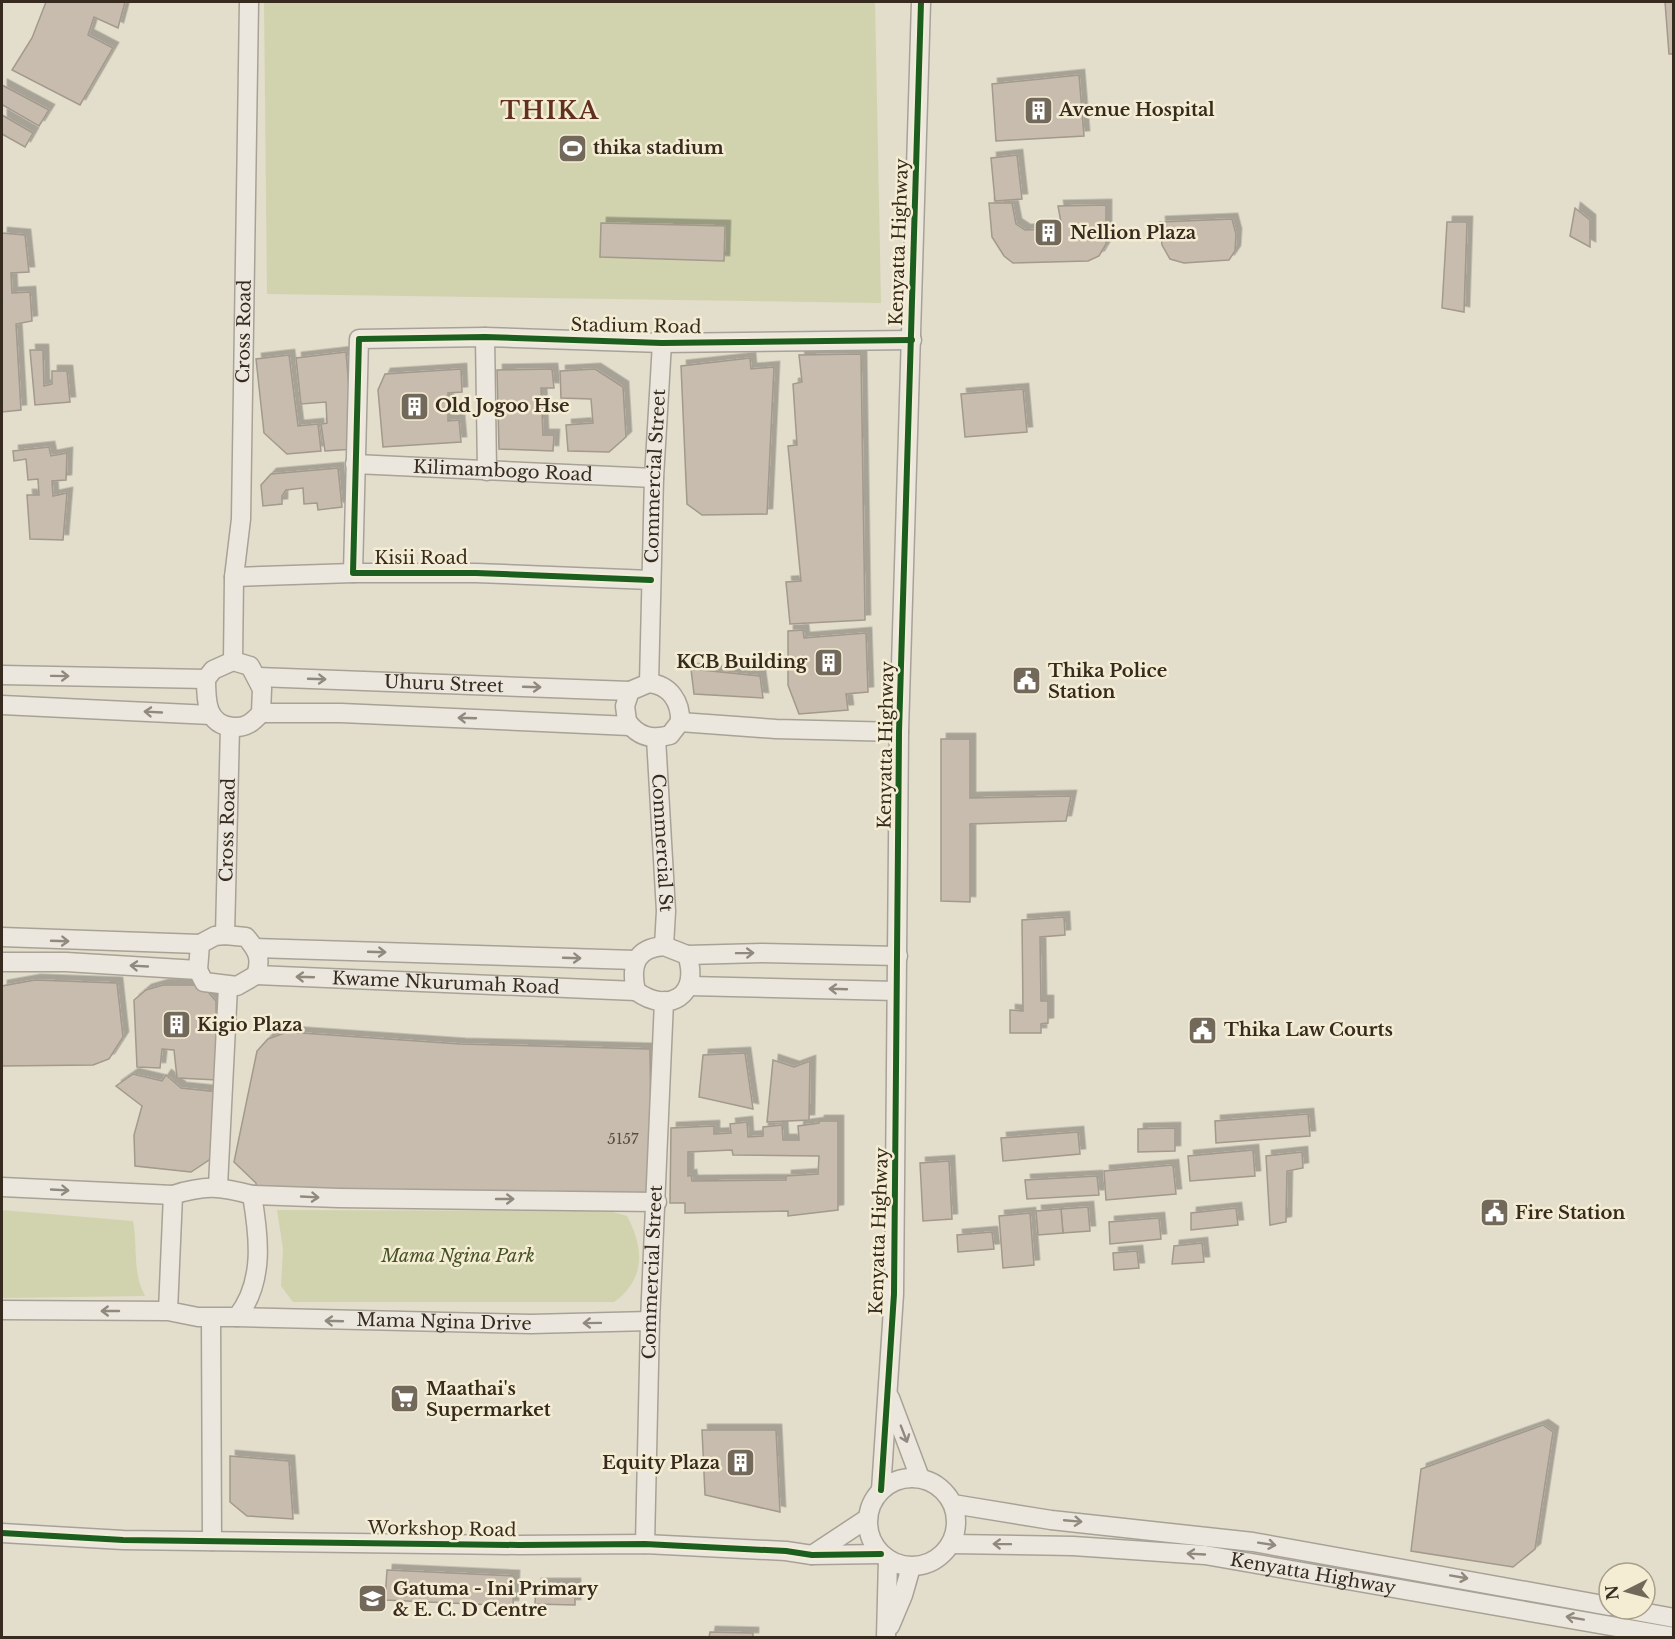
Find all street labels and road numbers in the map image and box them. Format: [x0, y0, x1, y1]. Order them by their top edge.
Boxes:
street label: Kenyatta Highway [885, 157, 913, 326]
street label: Cross Road [232, 279, 256, 384]
street label: Stadium Road [570, 314, 702, 338]
street label: Commercial Street [641, 388, 670, 564]
street label: Kilimambogo Road [412, 456, 593, 486]
street label: Kisii Road [374, 547, 468, 569]
street label: Kenyatta Highway [874, 660, 898, 829]
street label: Uhuru Street [384, 671, 504, 697]
street label: Commercial St [647, 773, 677, 913]
street label: Cross Road [215, 778, 240, 882]
street label: Kwame Nkurumah Road [332, 967, 560, 999]
street label: Kenyatta Highway [865, 1146, 893, 1315]
street label: Commercial Street [638, 1184, 667, 1360]
street label: Mama Ngina Drive [356, 1309, 532, 1335]
street label: Workshop Road [366, 1517, 517, 1541]
street label: Kenyatta Highway [1228, 1549, 1398, 1599]

